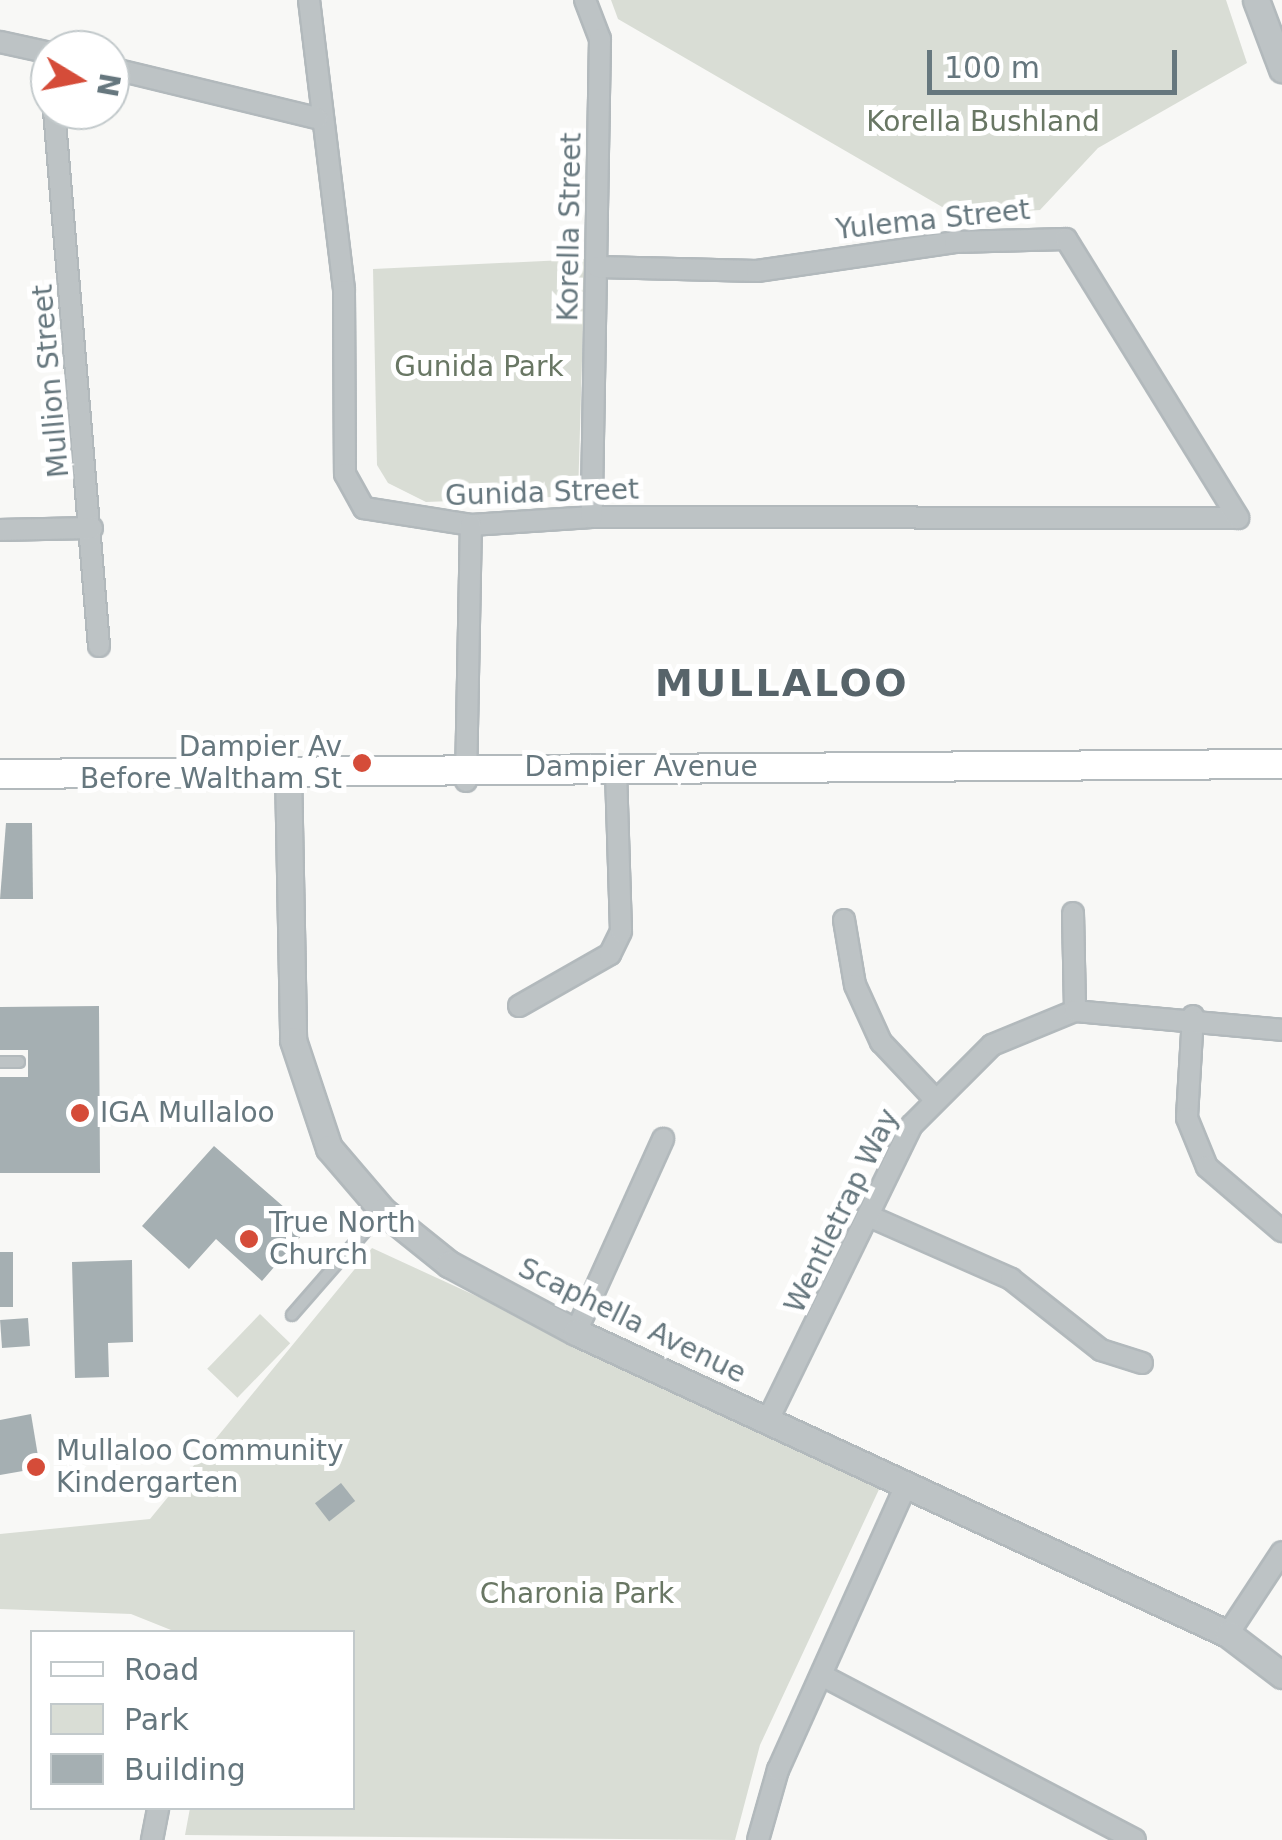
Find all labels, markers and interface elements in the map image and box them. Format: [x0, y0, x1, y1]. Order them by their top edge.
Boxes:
north arrow [30, 30, 130, 130]
scale bar [932, 30, 1182, 92]
text: 100 m [944, 50, 1040, 85]
text: N [90, 71, 126, 99]
park label: Korella Bushland [866, 105, 1100, 139]
street label: Korella Street [552, 132, 588, 322]
street label: Yulema Street [834, 193, 1032, 247]
street label: Mullion Street [26, 283, 76, 479]
park label: Gunida Park [394, 350, 564, 384]
street label: Gunida Street [445, 473, 639, 513]
district label: MULLALOO [655, 661, 909, 707]
place label: Dampier Av Before Waltham St [80, 730, 342, 796]
street label: Dampier Avenue [524, 750, 758, 784]
marker: Dampier Av Before Waltham St [351, 752, 373, 774]
place label: IGA Mullaloo [100, 1096, 275, 1130]
marker: IGA Mullaloo [69, 1102, 91, 1124]
street label: Wentletrap Way [778, 1103, 906, 1319]
place label: True North Church [269, 1206, 416, 1272]
marker: True North Church [238, 1228, 260, 1250]
street label: Scaphella Avenue [513, 1251, 751, 1391]
place label: Mullaloo Community Kindergarten [56, 1434, 344, 1500]
marker: Mullaloo Community Kindergarten [25, 1456, 47, 1478]
park label: Charonia Park [480, 1577, 674, 1611]
legend [30, 1630, 355, 1810]
text: Road [124, 1652, 199, 1687]
text: Park [124, 1702, 189, 1737]
text: Building [124, 1752, 246, 1787]

